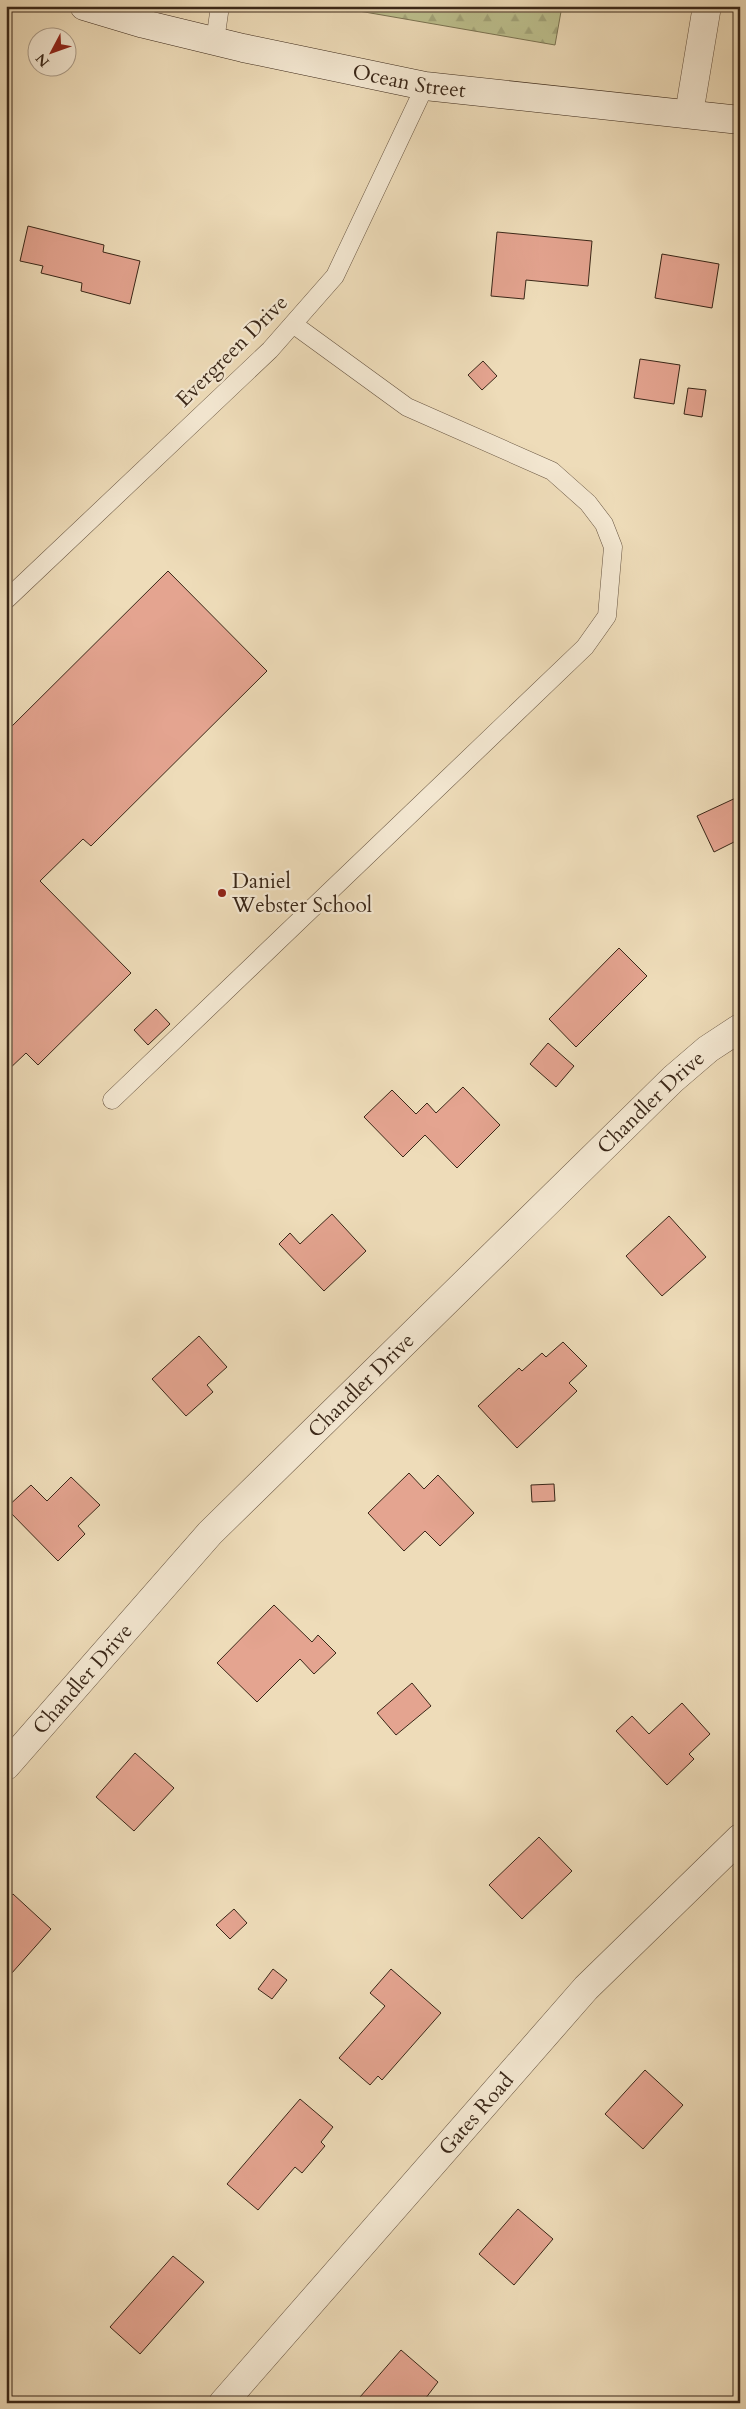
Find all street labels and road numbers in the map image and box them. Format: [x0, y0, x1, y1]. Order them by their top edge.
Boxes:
street label: Ocean Street [350, 57, 468, 105]
street label: Evergreen Drive [170, 289, 294, 413]
street label: Chandler Drive [590, 1044, 711, 1160]
street label: Chandler Drive [301, 1326, 421, 1444]
street label: Chandler Drive [26, 1617, 139, 1740]
street label: Gates Road [432, 2067, 520, 2161]

